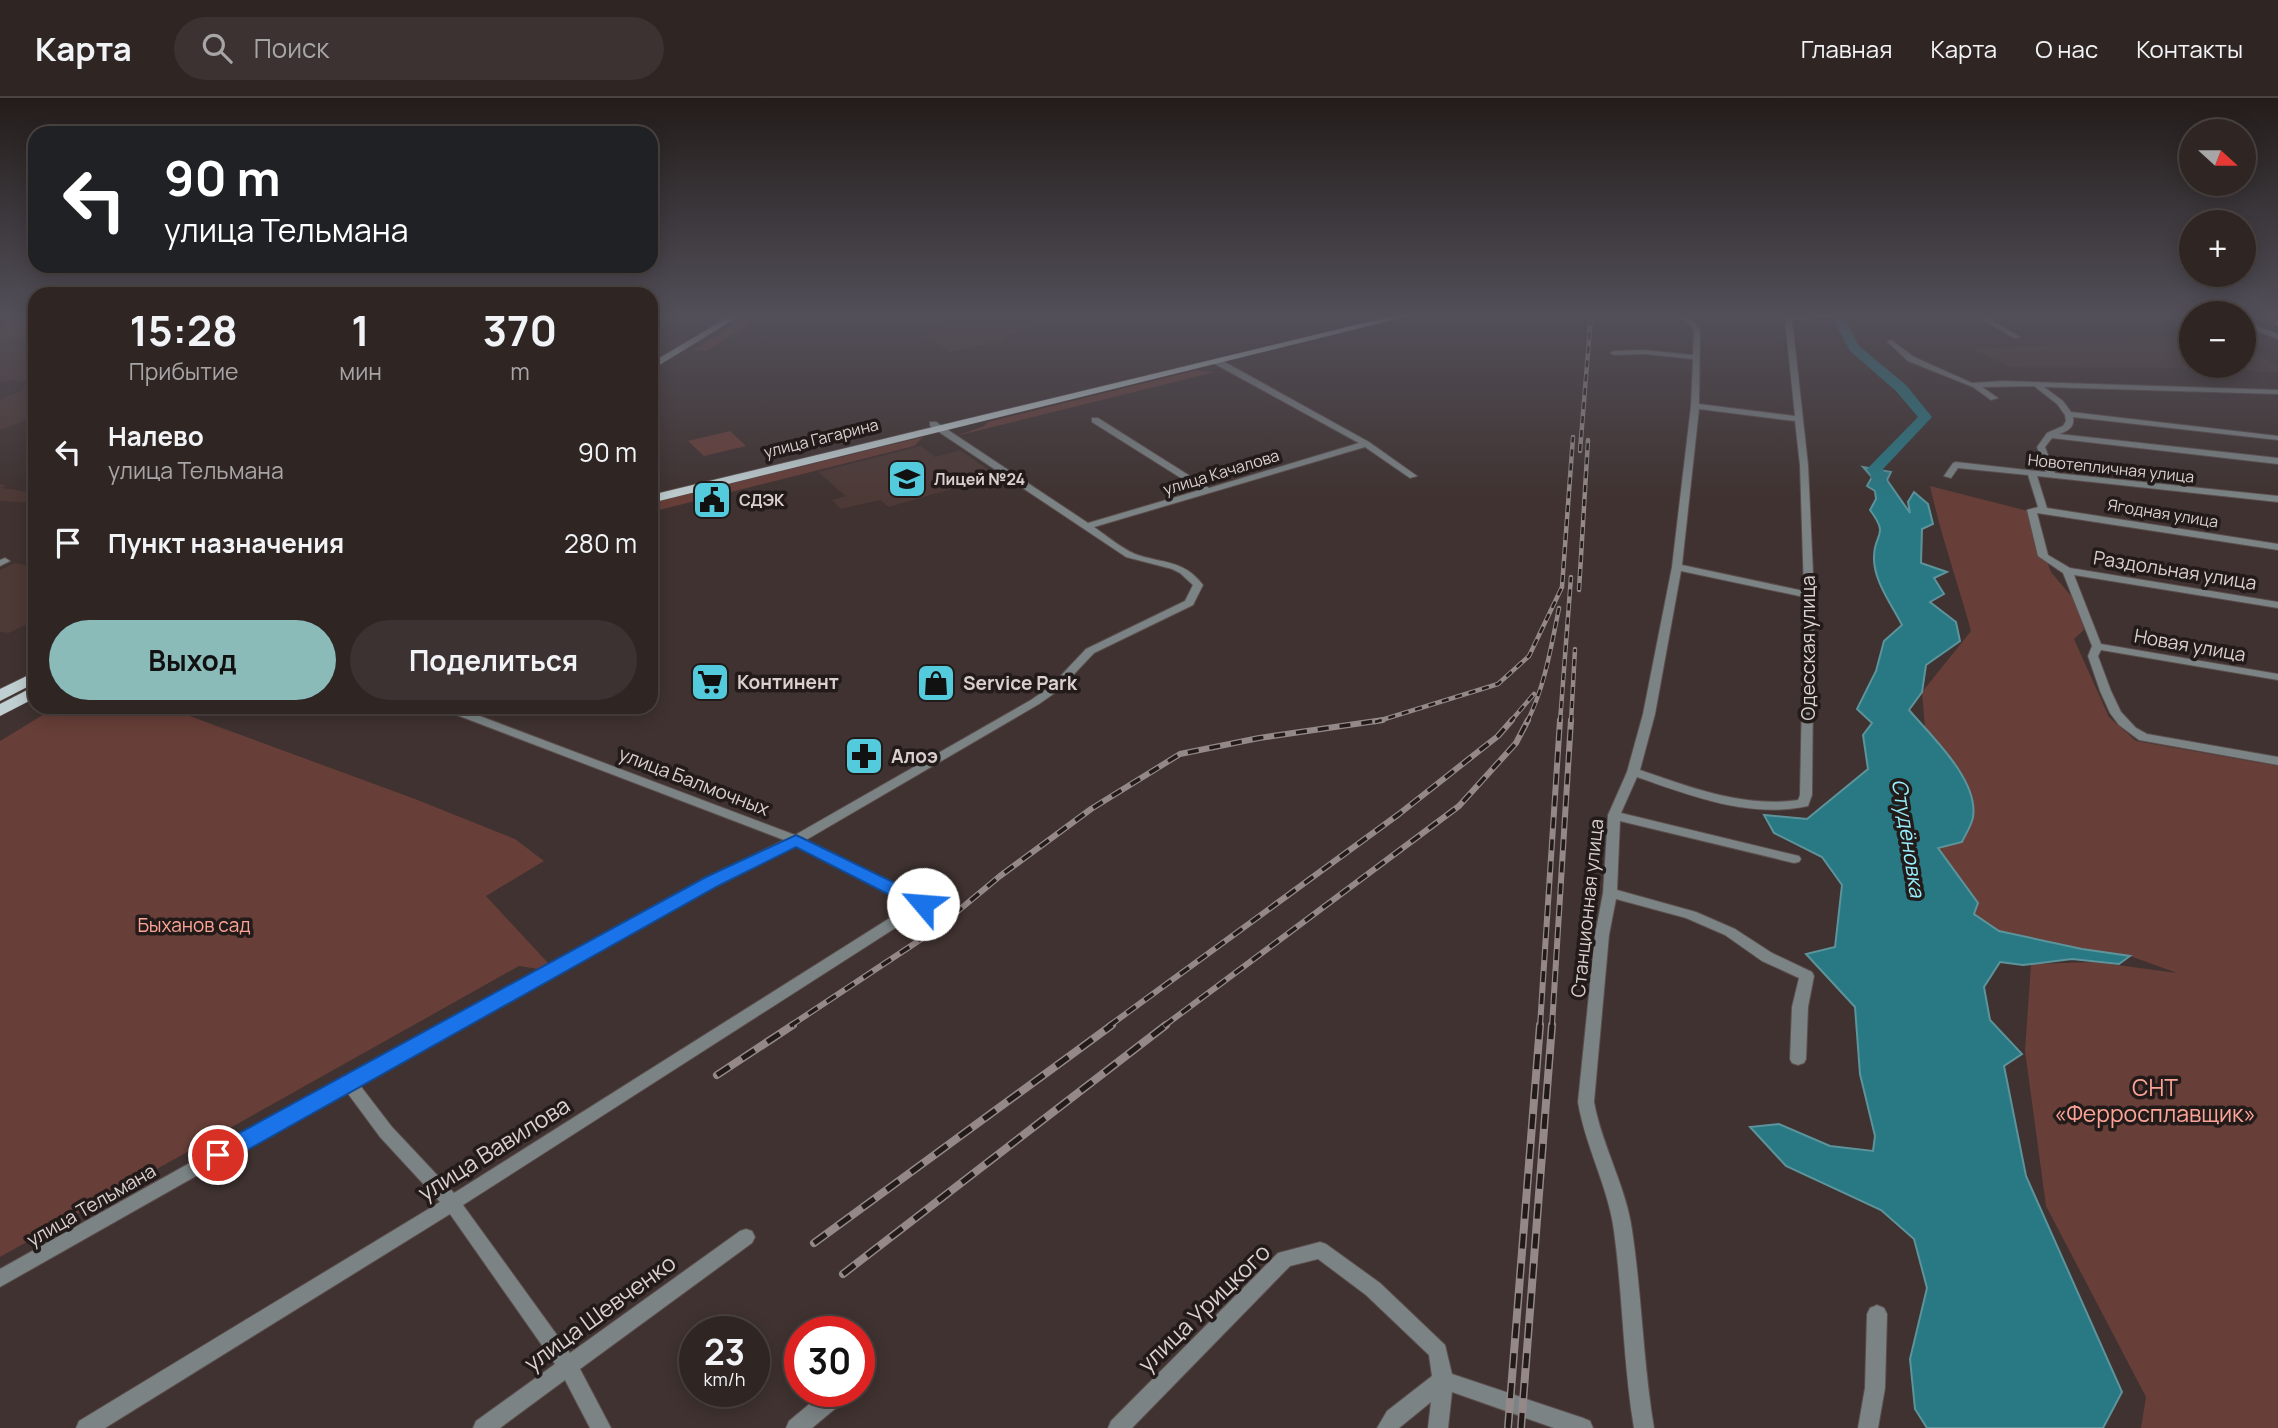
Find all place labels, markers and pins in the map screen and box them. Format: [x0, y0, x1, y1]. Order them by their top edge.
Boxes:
school or university icon: Лицей №24 [886, 458, 928, 500]
place label: Лицей №24 [934, 468, 1025, 490]
public building icon: СДЭК [691, 479, 733, 521]
place label: СДЭК [739, 489, 785, 511]
supermarket icon: Континент [689, 661, 731, 703]
shop icon: Service Park [915, 662, 957, 704]
place label: Континент [737, 669, 839, 695]
place label: Service Park [963, 670, 1078, 696]
pharmacy icon: Алоэ [843, 735, 885, 777]
place label: Алоэ [891, 743, 938, 769]
pin [188, 1125, 248, 1185]

